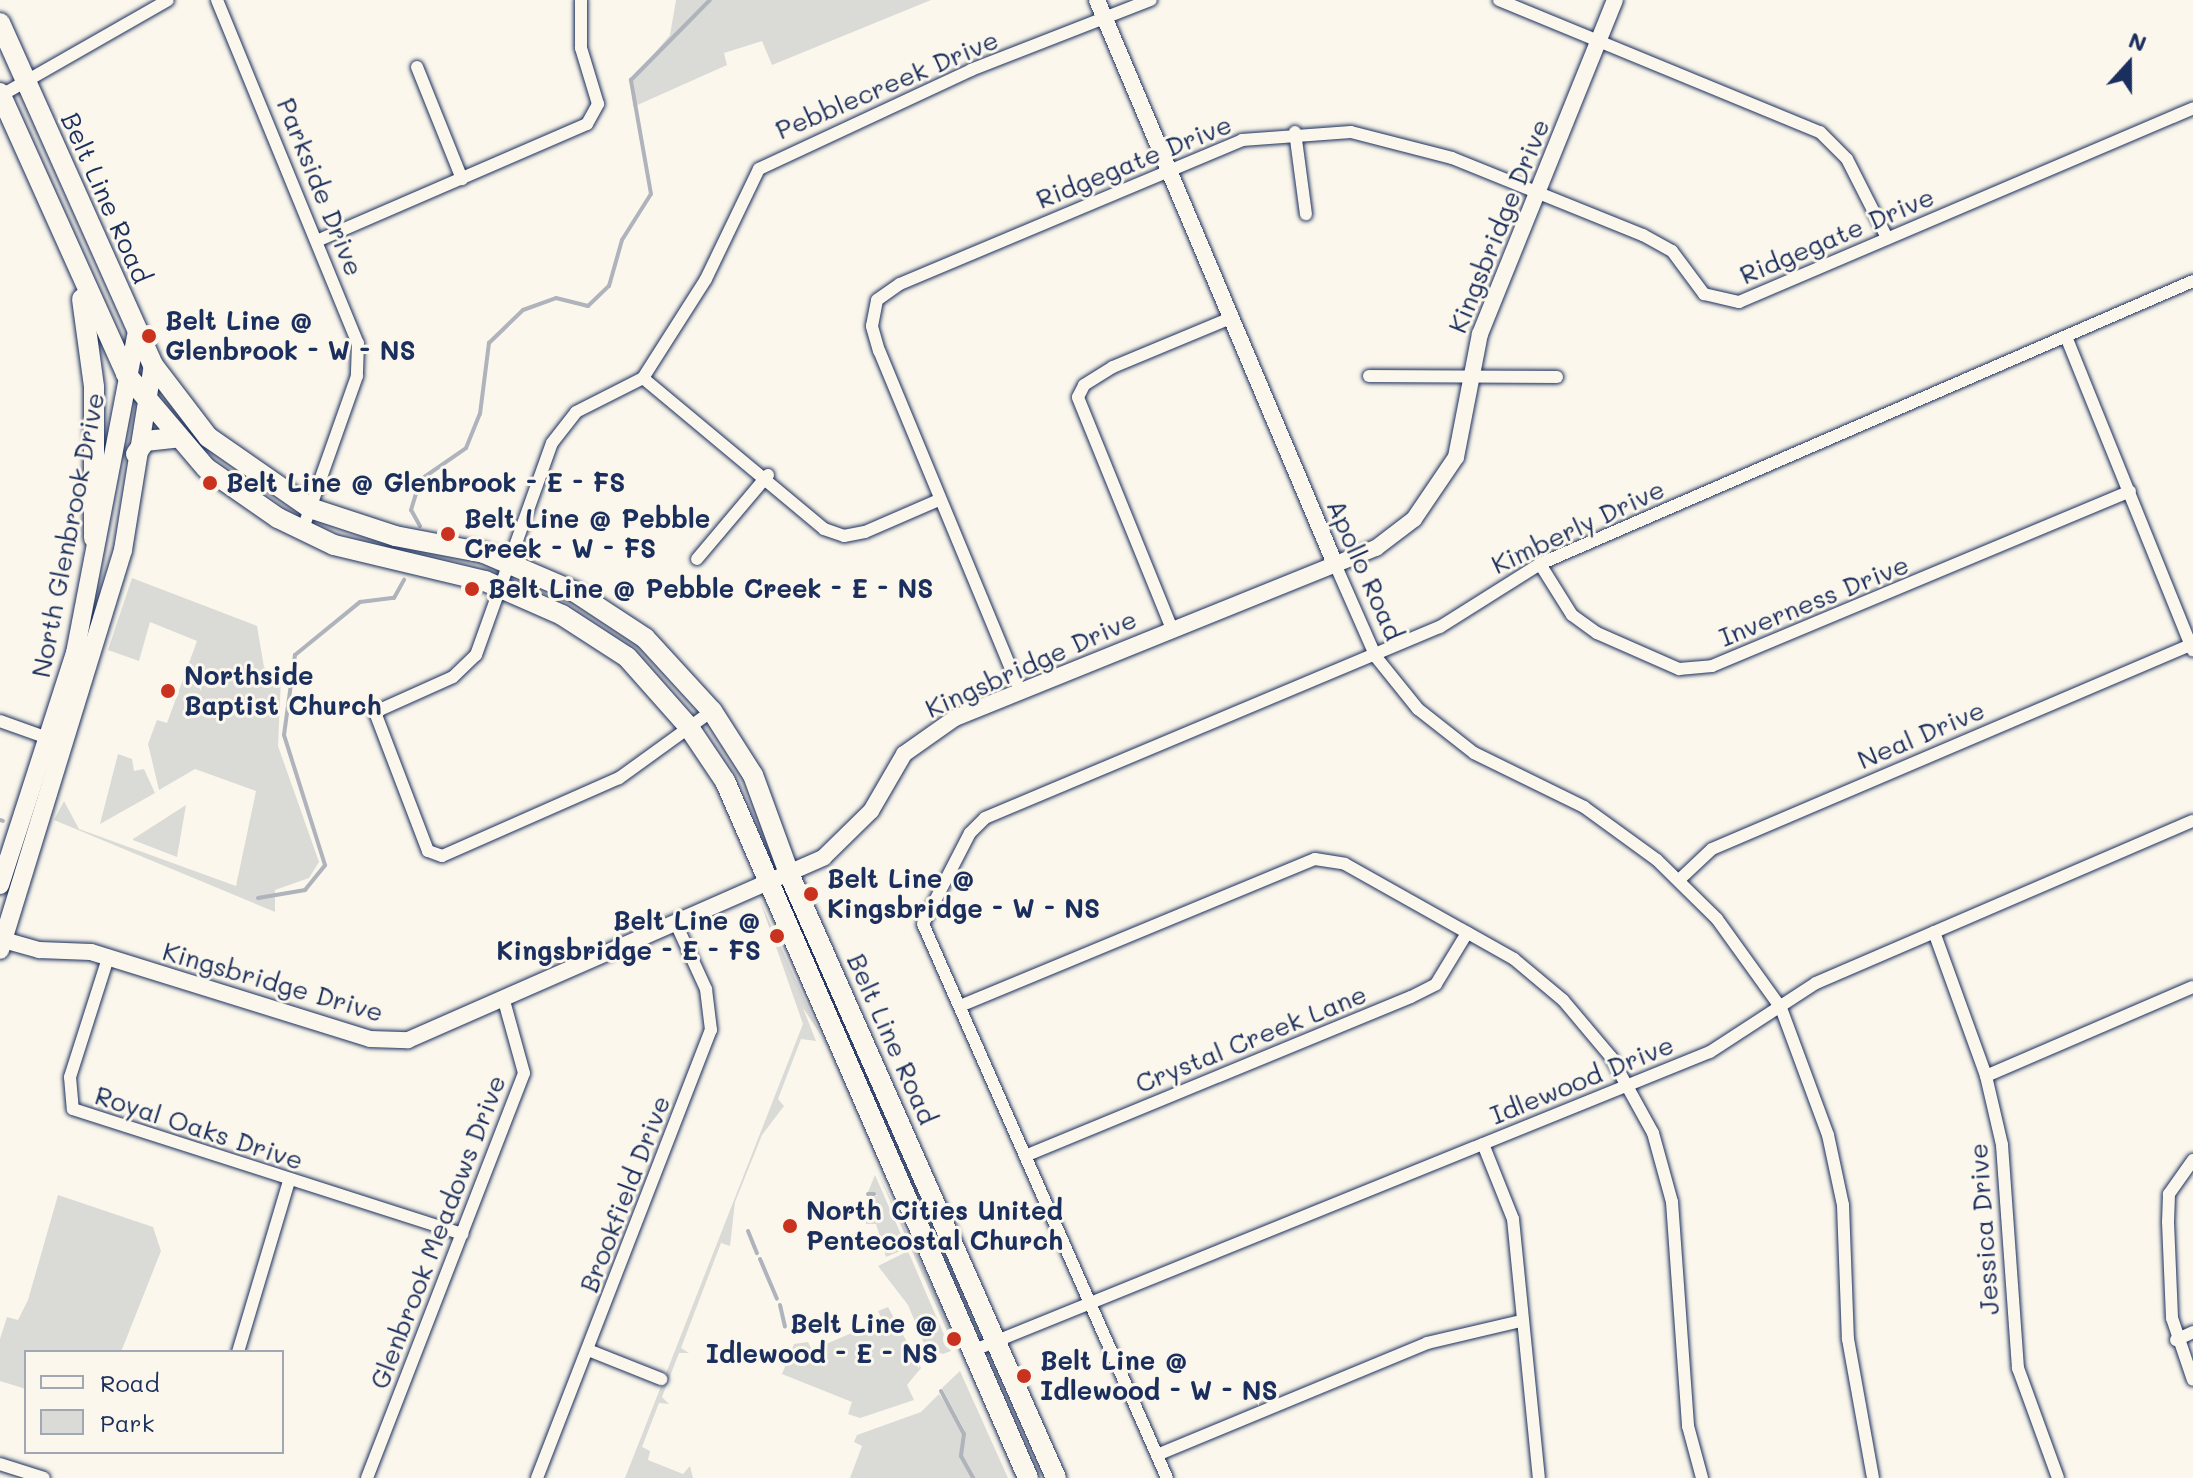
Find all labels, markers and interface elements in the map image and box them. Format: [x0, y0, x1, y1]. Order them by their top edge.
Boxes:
street label: Pebblecreek Drive [771, 24, 1003, 146]
north arrow [2089, 24, 2169, 104]
text: N [2125, 25, 2151, 58]
street label: Parkside Drive [270, 93, 370, 281]
street label: Belt Line Road [54, 108, 158, 288]
street label: Ridgegate Drive [1032, 109, 1236, 215]
street label: Kingsbridge Drive [1442, 114, 1556, 338]
street label: Ridgegate Drive [1735, 181, 1939, 291]
place label: Belt Line @ Glenbrook - W - NS [165, 305, 416, 366]
marker: Belt Line @ Glenbrook - W - NS [140, 327, 158, 345]
street label: North Glenbrook Drive [25, 390, 111, 680]
place label: Belt Line @ Glenbrook - E - FS [226, 467, 626, 499]
street label: Kimberly Drive [1487, 473, 1669, 581]
marker: Belt Line @ Glenbrook - E - FS [201, 474, 219, 492]
street label: Apollo Road [1320, 495, 1410, 645]
place label: Belt Line @ Pebble Creek - W - FS [464, 503, 710, 564]
marker: Belt Line @ Pebble Creek - W - FS [439, 525, 457, 543]
street label: Inverness Drive [1715, 549, 1913, 653]
place label: Belt Line @ Pebble Creek - E - NS [488, 573, 934, 605]
marker: Belt Line @ Pebble Creek - E - NS [463, 580, 481, 598]
street label: Kingsbridge Drive [920, 603, 1142, 725]
place label: Northside Baptist Church [184, 660, 382, 722]
marker: Northside Baptist Church [159, 682, 177, 700]
street label: Neal Drive [1853, 694, 1989, 776]
place label: Belt Line @ Kingsbridge - W - NS [827, 863, 1100, 924]
marker: Belt Line @ Kingsbridge - W - NS [802, 885, 820, 903]
place label: Belt Line @ Kingsbridge - E - FS [496, 905, 761, 966]
marker: Belt Line @ Kingsbridge - E - FS [768, 927, 786, 945]
street label: Kingsbridge Drive [159, 936, 387, 1028]
street label: Belt Line Road [840, 949, 944, 1129]
street label: Crystal Creek Lane [1131, 978, 1371, 1100]
street label: Idlewood Drive [1486, 1029, 1678, 1131]
street label: Glenbrook Meadows Drive [364, 1071, 512, 1393]
street label: Royal Oaks Drive [91, 1080, 307, 1176]
street label: Brookfield Drive [573, 1091, 677, 1297]
street label: Jessica Drive [1962, 1142, 2006, 1316]
place label: North Cities United Pentecostal Church [806, 1195, 1063, 1256]
marker: North Cities United Pentecostal Church [781, 1217, 799, 1235]
place label: Belt Line @ Idlewood - E - NS [706, 1308, 938, 1370]
marker: Belt Line @ Idlewood - E - NS [945, 1330, 963, 1348]
place label: Belt Line @ Idlewood - W - NS [1040, 1345, 1278, 1406]
legend [24, 1350, 284, 1454]
text: Road [100, 1367, 160, 1398]
marker: Belt Line @ Idlewood - W - NS [1015, 1367, 1033, 1385]
text: Park [100, 1407, 154, 1438]

